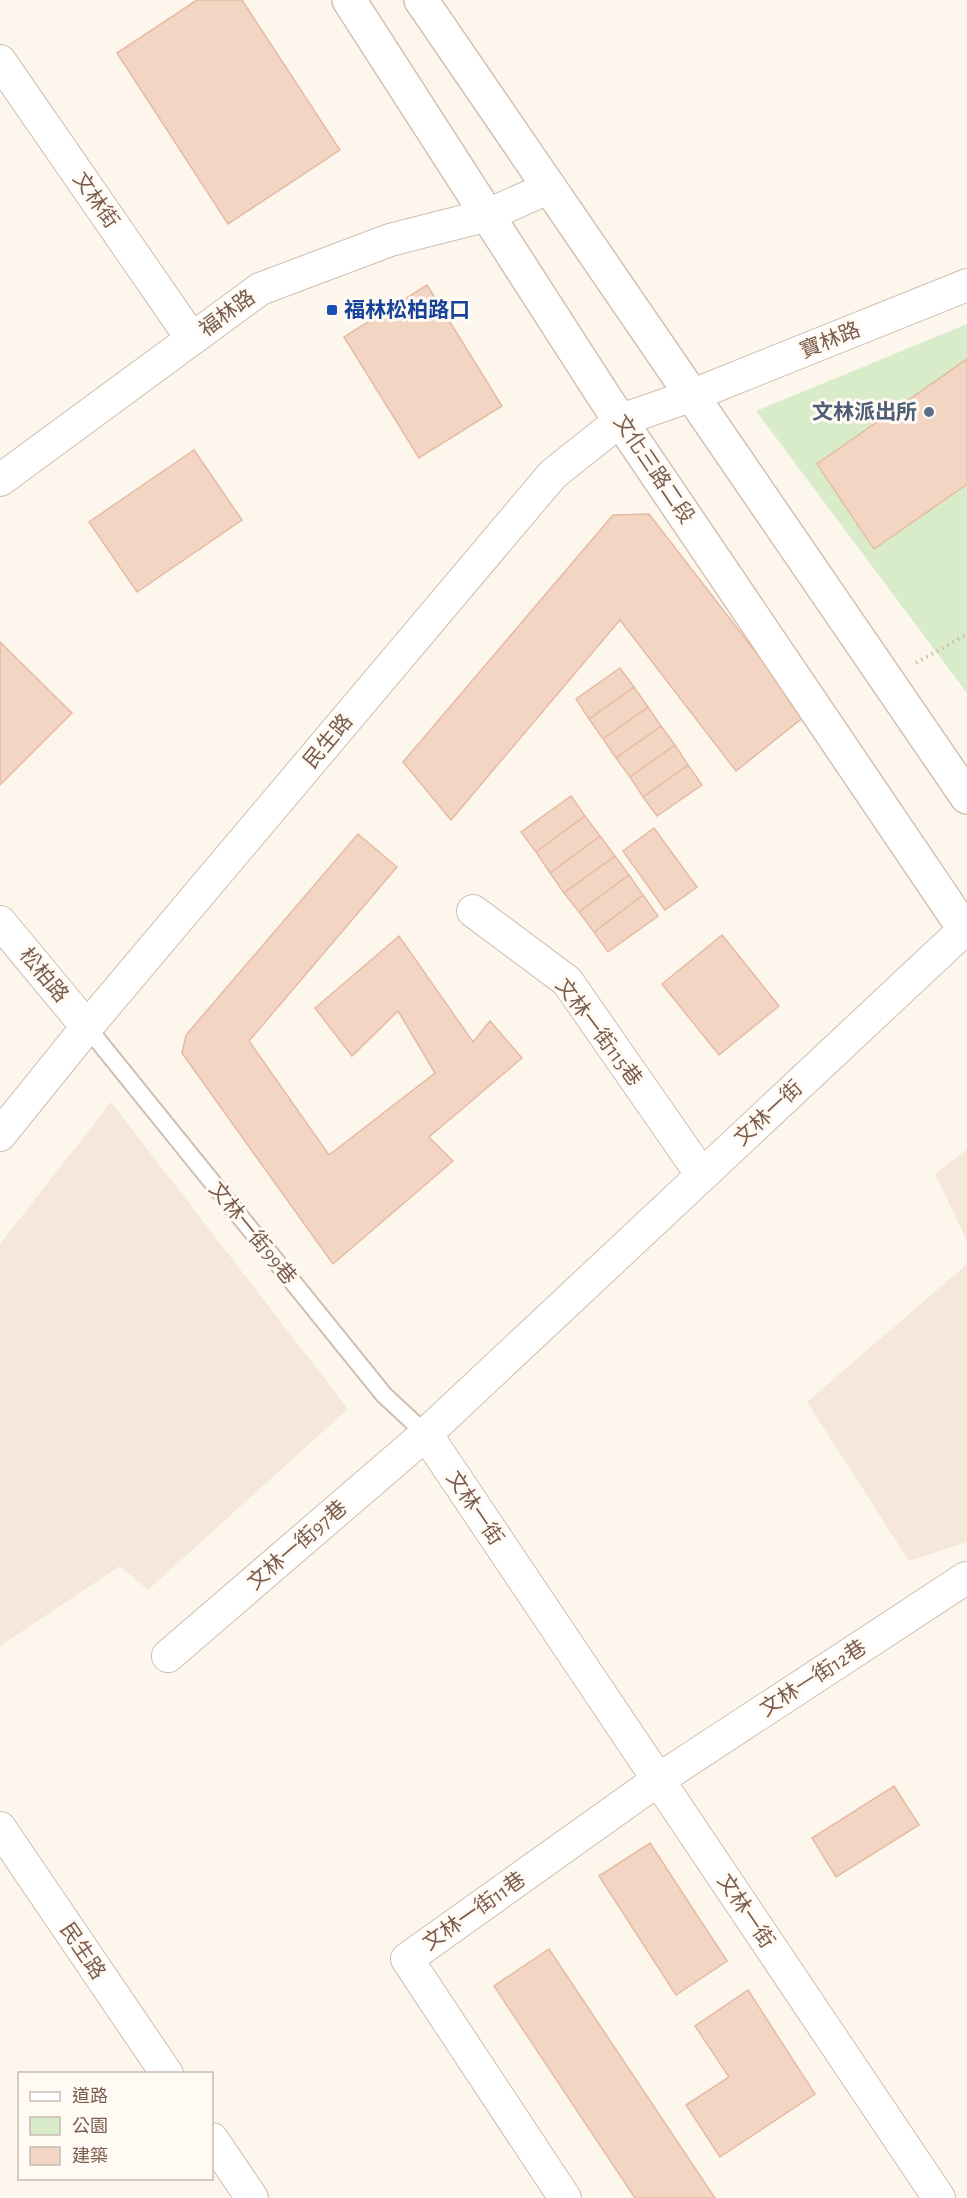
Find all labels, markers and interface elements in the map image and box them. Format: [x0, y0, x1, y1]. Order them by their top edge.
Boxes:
street label: 文林街 [69, 168, 123, 232]
street label: 福林路 [195, 286, 259, 340]
place label: 福林松柏路口 [344, 298, 470, 321]
marker: 福林松柏路口 [325, 303, 339, 317]
street label: 寶林路 [797, 318, 863, 362]
place label: 文林派出所 [812, 400, 917, 423]
marker: 文林派出所 [922, 405, 936, 419]
street label: 文化三路二段 [610, 411, 698, 527]
street label: 民生路 [299, 710, 357, 772]
street label: 松柏路 [15, 944, 73, 1006]
street label: 文林一街115巷 [552, 974, 646, 1090]
street label: 文林一街 [730, 1076, 806, 1150]
street label: 文林一街99巷 [205, 1178, 301, 1288]
street label: 文林一街 [442, 1467, 508, 1549]
street label: 文林一街97巷 [243, 1496, 351, 1594]
street label: 文林一街12巷 [756, 1636, 870, 1720]
street label: 文林一街11巷 [419, 1868, 529, 1954]
street label: 文林一街 [713, 1870, 779, 1952]
street label: 民生路 [56, 1919, 110, 1983]
legend [18, 2072, 213, 2180]
text: 道路 [72, 2086, 108, 2106]
text: 公園 [72, 2117, 108, 2136]
text: 建築 [72, 2146, 108, 2166]

